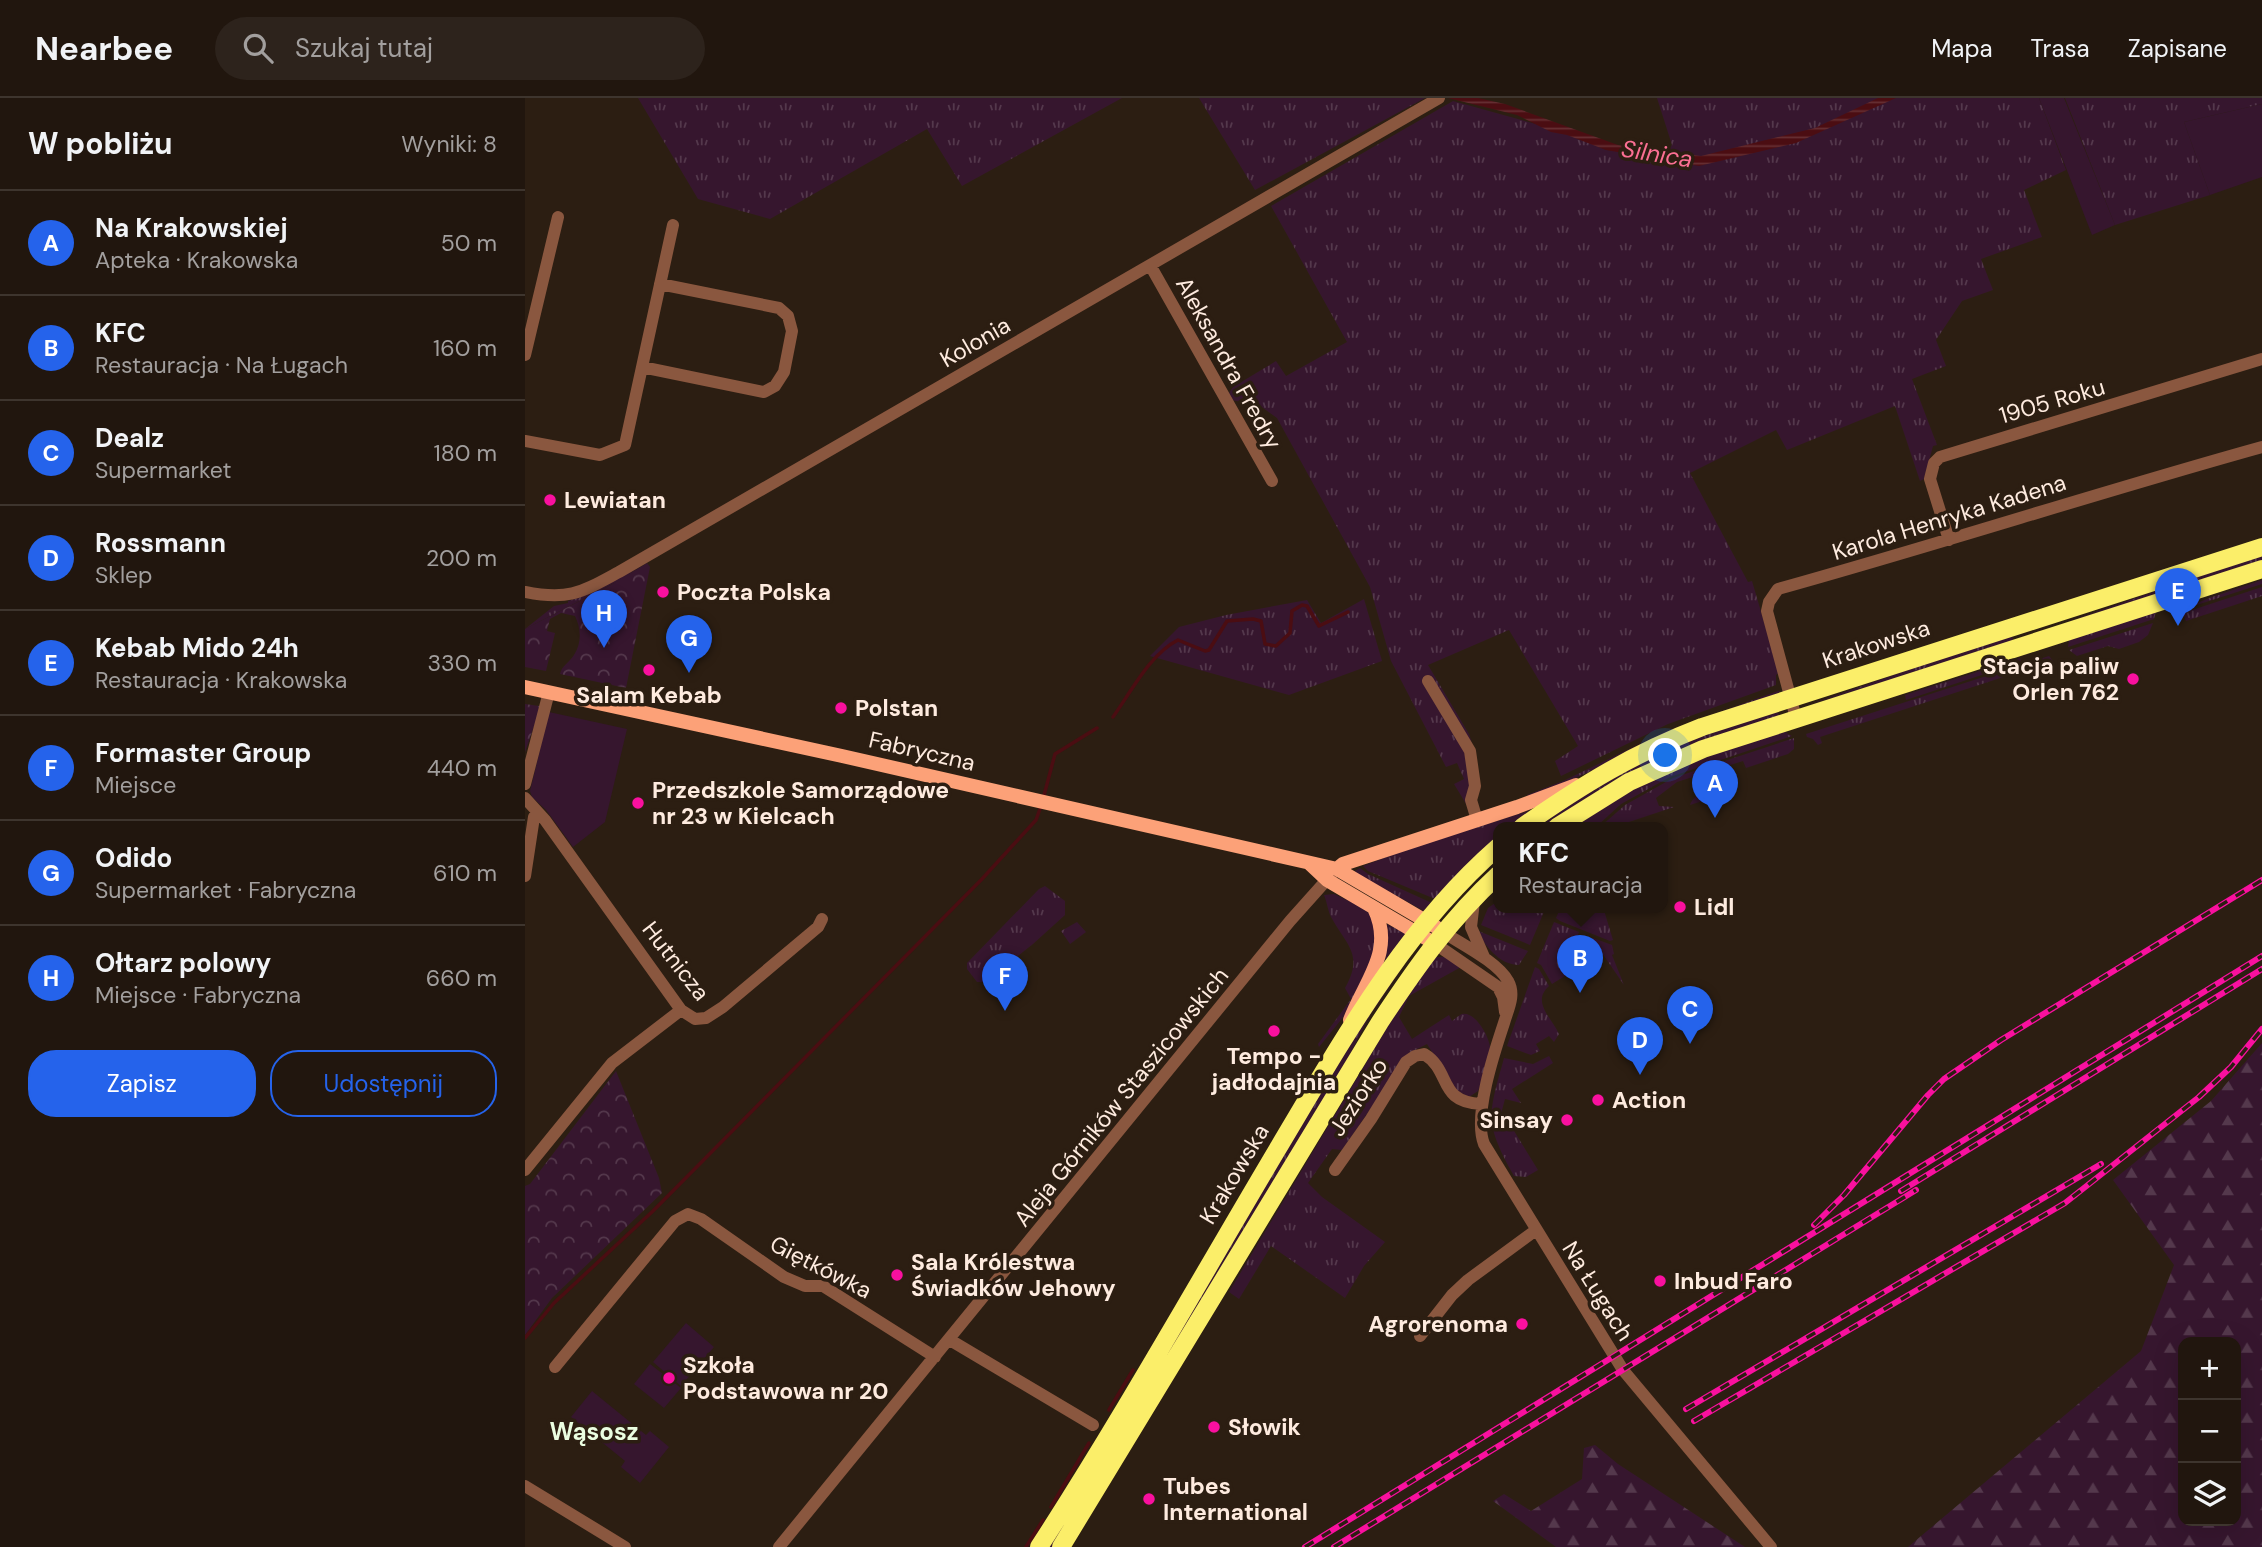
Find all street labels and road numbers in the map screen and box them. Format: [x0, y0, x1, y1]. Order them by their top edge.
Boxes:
street label: Aleksandra Fredry [1169, 272, 1289, 455]
street label: Kolonia [934, 310, 1016, 374]
street label: 1905 Roku [1996, 372, 2108, 430]
street label: Karola Henryka Kadena [1828, 467, 2070, 567]
street label: Krakowska [1818, 613, 1934, 675]
street label: Fabryczna [866, 724, 978, 778]
street label: Hutnicza [636, 915, 716, 1007]
street label: Aleja Górników Staszicowskich [1007, 961, 1235, 1233]
street label: Jeziorko [1322, 1052, 1394, 1142]
street label: Krakowska [1192, 1118, 1276, 1230]
street label: Giętkówka [765, 1229, 877, 1305]
street label: Na Ługach [1556, 1235, 1640, 1347]

